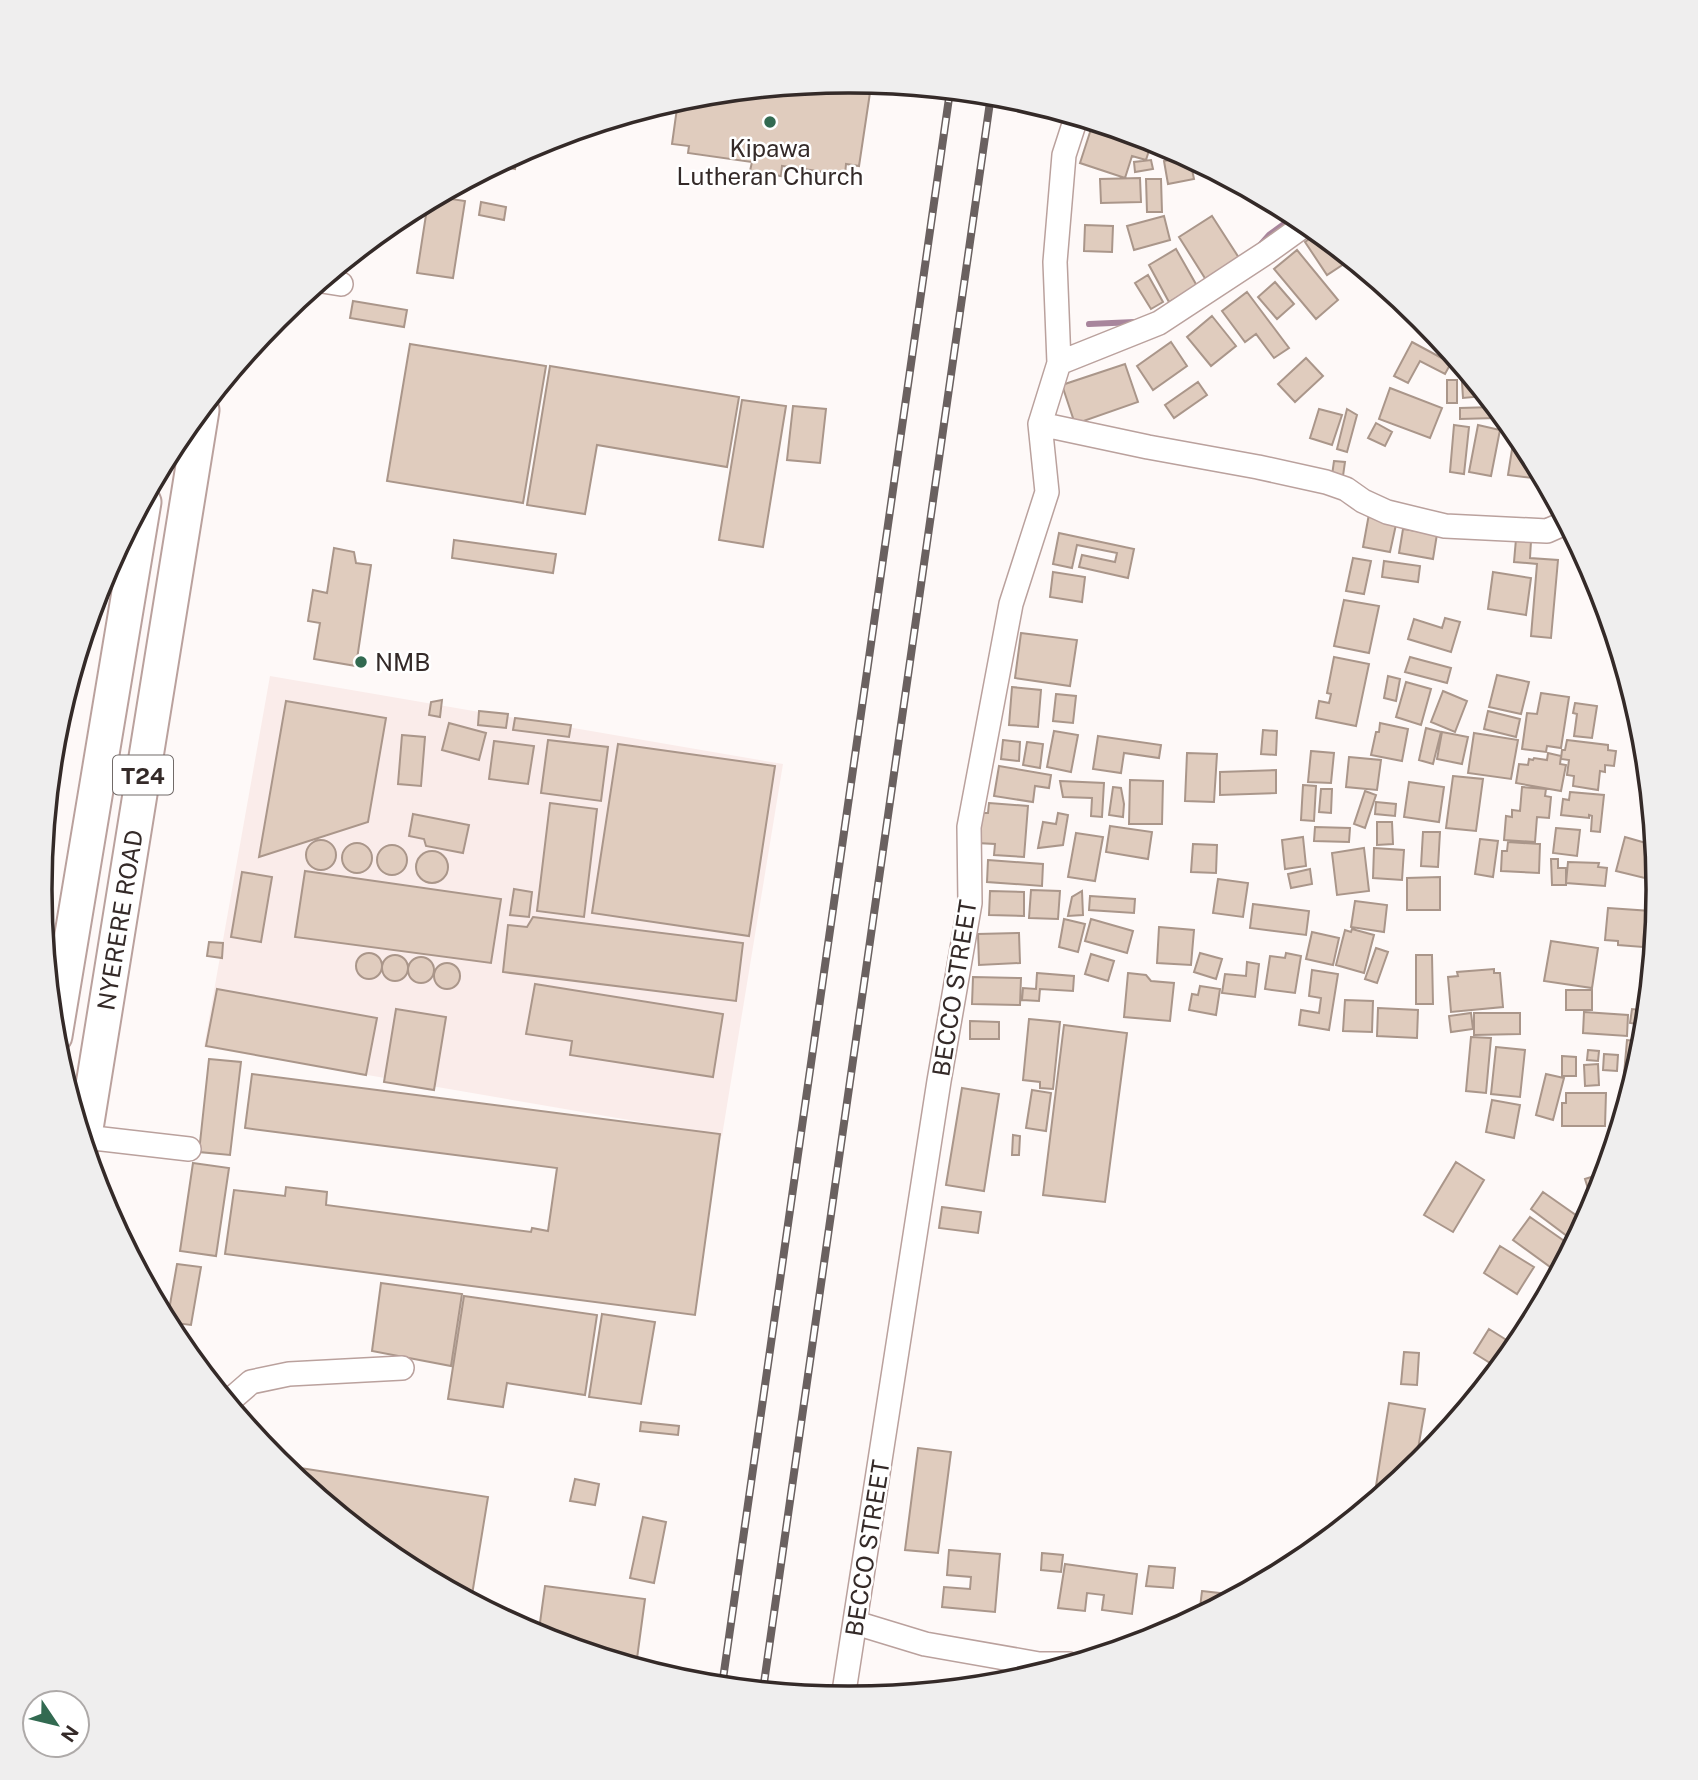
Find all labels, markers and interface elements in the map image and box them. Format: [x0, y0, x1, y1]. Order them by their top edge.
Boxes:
marker: Kipawa Lutheran Church [762, 114, 778, 130]
place label: Kipawa Lutheran Church [677, 134, 863, 190]
place label: NMB [375, 648, 430, 676]
marker: NMB [353, 654, 369, 670]
road number: T24 [113, 755, 173, 794]
street label: NYERERE ROAD [91, 828, 148, 1012]
street label: BECCO STREET [926, 898, 982, 1078]
street label: BECCO STREET [839, 1458, 895, 1638]
north arrow [21, 1689, 91, 1759]
text: N [57, 1721, 83, 1746]

